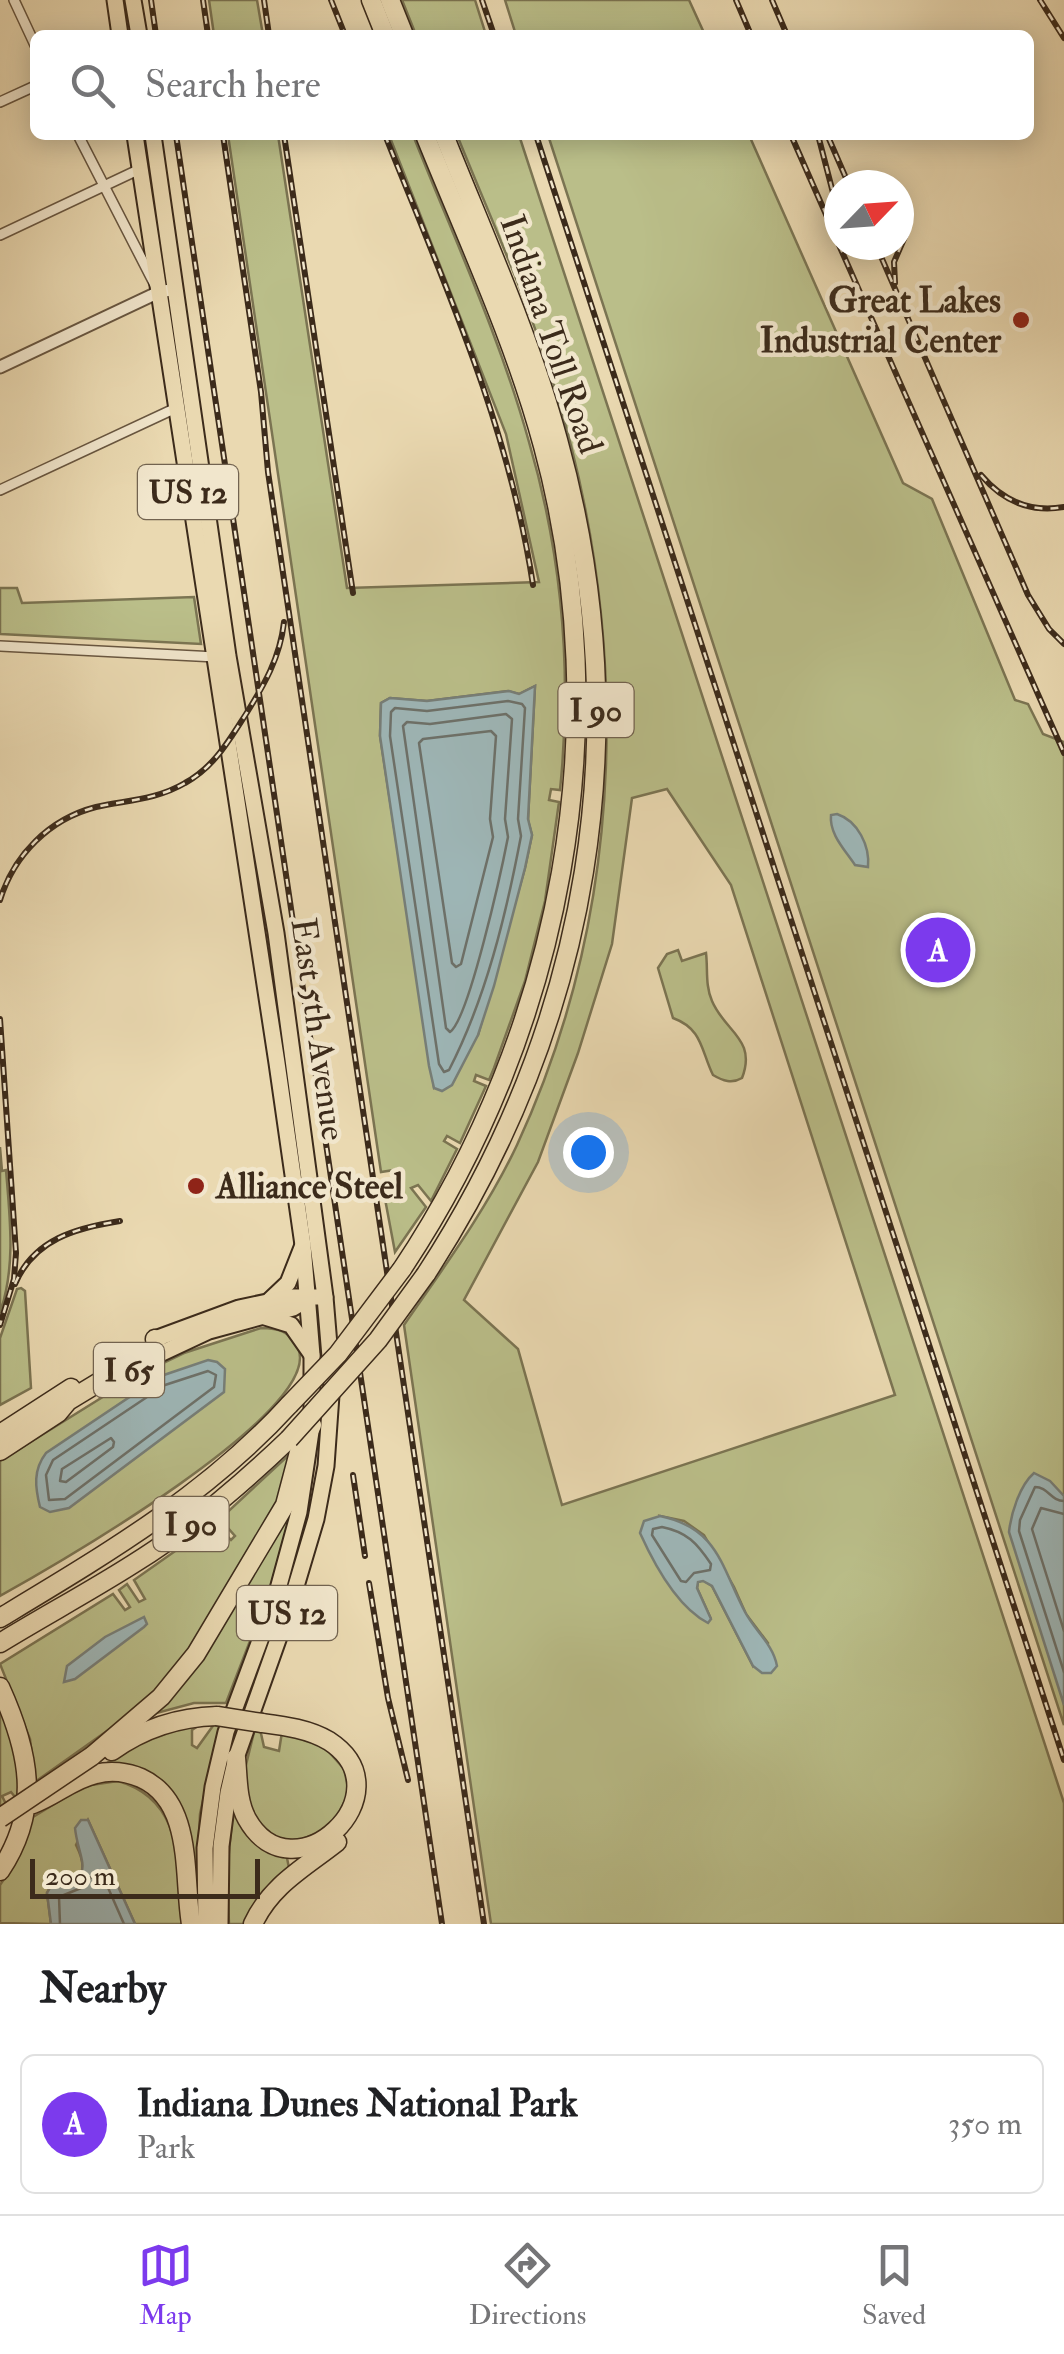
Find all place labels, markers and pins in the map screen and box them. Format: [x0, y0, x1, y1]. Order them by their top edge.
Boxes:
place label: Great Lakes Industrial Center [760, 279, 1002, 363]
marker: Great Lakes Industrial Center [1010, 309, 1032, 331]
pin: A [906, 912, 970, 988]
place label: Alliance Steel [214, 1165, 404, 1209]
marker: Alliance Steel [185, 1175, 207, 1197]

